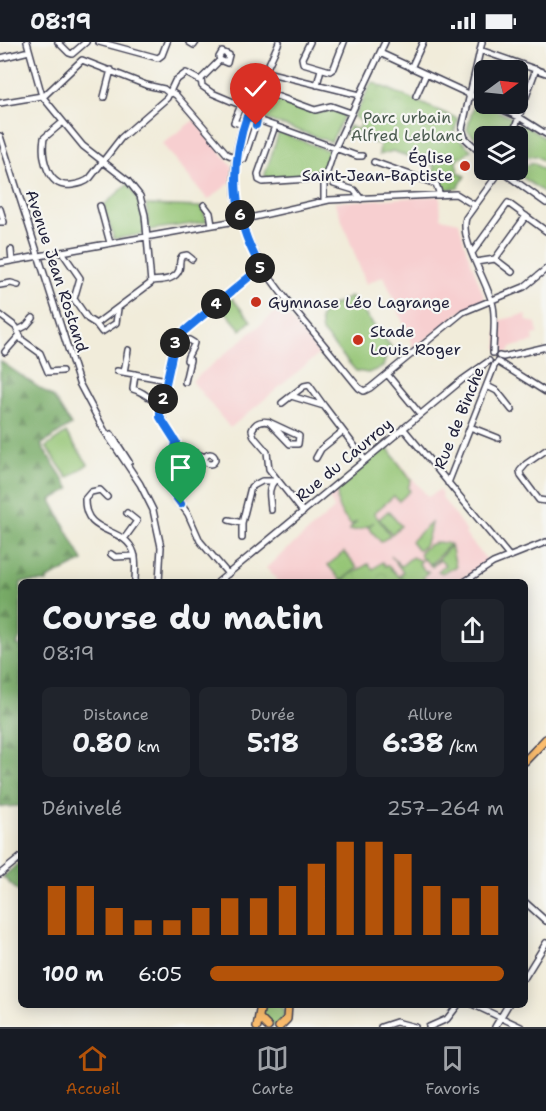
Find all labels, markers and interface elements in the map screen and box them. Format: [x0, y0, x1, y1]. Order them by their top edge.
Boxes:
text: 08:19 [30, 7, 91, 36]
north arrow [474, 60, 528, 114]
map controls [474, 60, 528, 180]
pin [230, 63, 281, 125]
icon: check [239, 72, 272, 105]
park label: Parc urbain Alfred Leblanc [351, 107, 463, 146]
button: layers [474, 126, 528, 180]
place label: Église Saint-Jean-Baptiste [302, 147, 453, 186]
marker: Église Saint-Jean-Baptiste [458, 159, 472, 173]
street label: Avenue Jean Rostand [21, 187, 93, 355]
pin: 6 [225, 200, 255, 230]
text: 6 [234, 204, 246, 225]
pin: 5 [245, 253, 275, 283]
text: 5 [255, 257, 265, 278]
pin: 4 [201, 289, 231, 319]
place label: Gymnase Léo Lagrange [268, 292, 450, 313]
text: 4 [210, 293, 222, 314]
marker: Gymnase Léo Lagrange [249, 295, 263, 309]
place label: Stade Louis Roger [370, 321, 461, 360]
pin: 3 [160, 328, 190, 358]
text: 3 [169, 332, 181, 353]
marker: Stade Louis Roger [351, 333, 365, 347]
street label: Rue de Binche [429, 364, 489, 472]
pin: 2 [148, 384, 178, 414]
text: 2 [157, 388, 169, 409]
street label: Rue du Caurroy [291, 413, 397, 507]
pin [155, 442, 206, 504]
icon: arrive [164, 451, 197, 484]
text: Course du matin [42, 595, 323, 640]
button: share [441, 599, 504, 662]
text: 08:19 [42, 640, 95, 666]
text: Distance [83, 704, 149, 725]
text: Durée [251, 704, 295, 725]
text: Allure [407, 704, 453, 725]
text: 0.80 [72, 725, 132, 760]
text: 5:18 [247, 725, 299, 760]
text: 6:38 [382, 725, 444, 760]
text: km [132, 736, 160, 757]
text: /km [444, 736, 478, 757]
text: Dénivelé [42, 795, 122, 821]
text: 257–264 m [387, 795, 504, 821]
text: 100 m [42, 961, 104, 987]
text: 6:05 [138, 961, 182, 987]
tab: Accueil [66, 1042, 120, 1099]
tab: Carte [252, 1042, 294, 1099]
tab: Favoris [426, 1042, 480, 1099]

